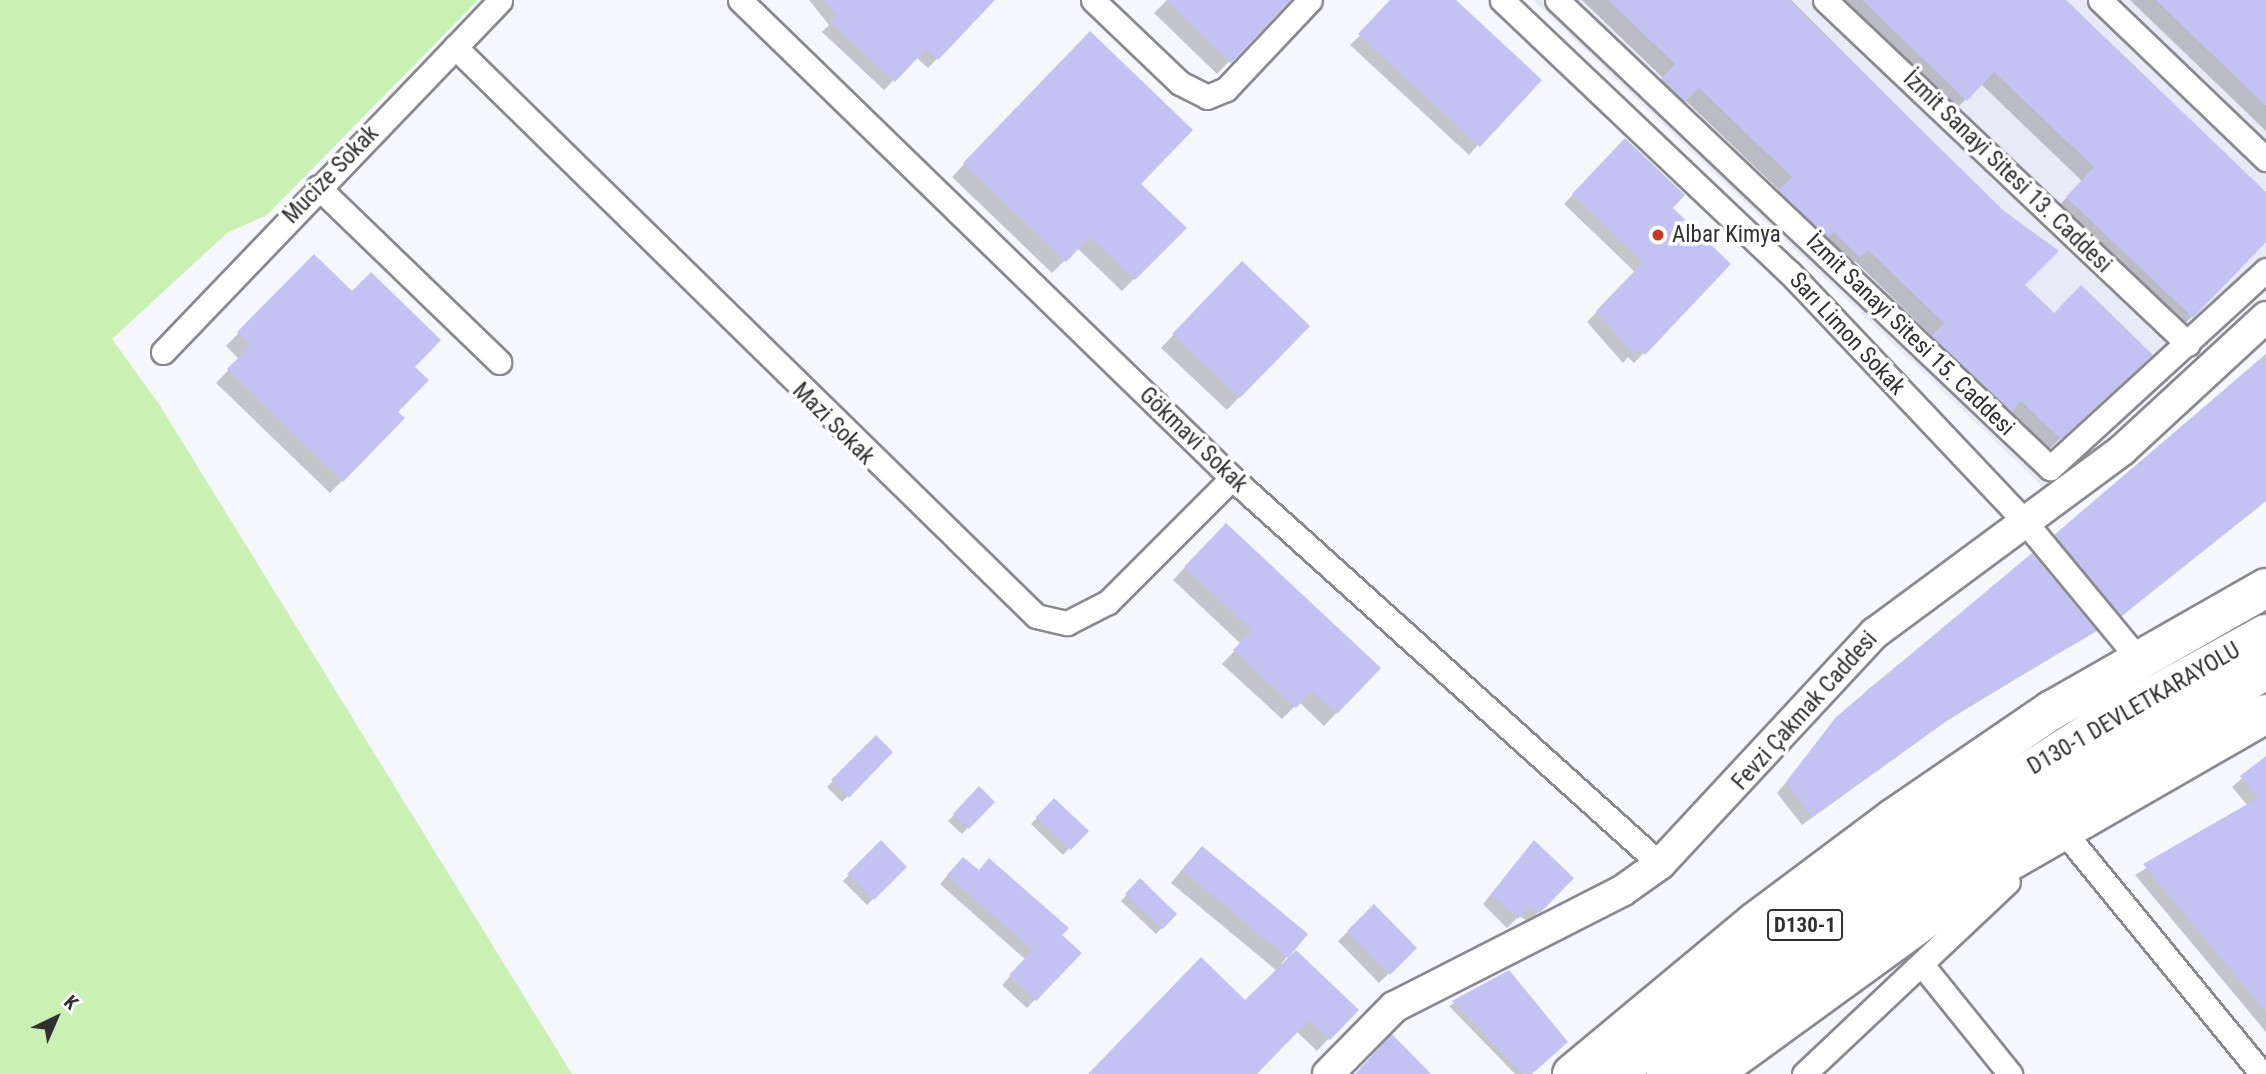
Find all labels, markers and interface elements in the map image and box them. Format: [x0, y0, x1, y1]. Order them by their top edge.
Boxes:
street label: İzmit Sanayi Sitesi 13. Caddesi [1897, 65, 2117, 279]
street label: Mucize Sokak [277, 120, 385, 230]
place label: Albar Kimya [1672, 221, 1781, 249]
marker: Albar Kimya [1650, 227, 1666, 243]
street label: İzmit Sanayi Sitesi 15. Caddesi [1800, 228, 2020, 442]
street label: Sarı Limon Sokak [1783, 267, 1911, 401]
street label: Mazi Sokak [786, 377, 880, 471]
street label: Gökmavi Sokak [1133, 382, 1253, 498]
street label: Fevzi Çakmak Caddesi [1727, 626, 1883, 796]
street label: D130-1 DEVLETKARAYOLU [2023, 637, 2245, 781]
road number: D130-1 [1766, 908, 1843, 942]
north arrow [21, 983, 91, 1053]
text: K [59, 991, 83, 1014]

